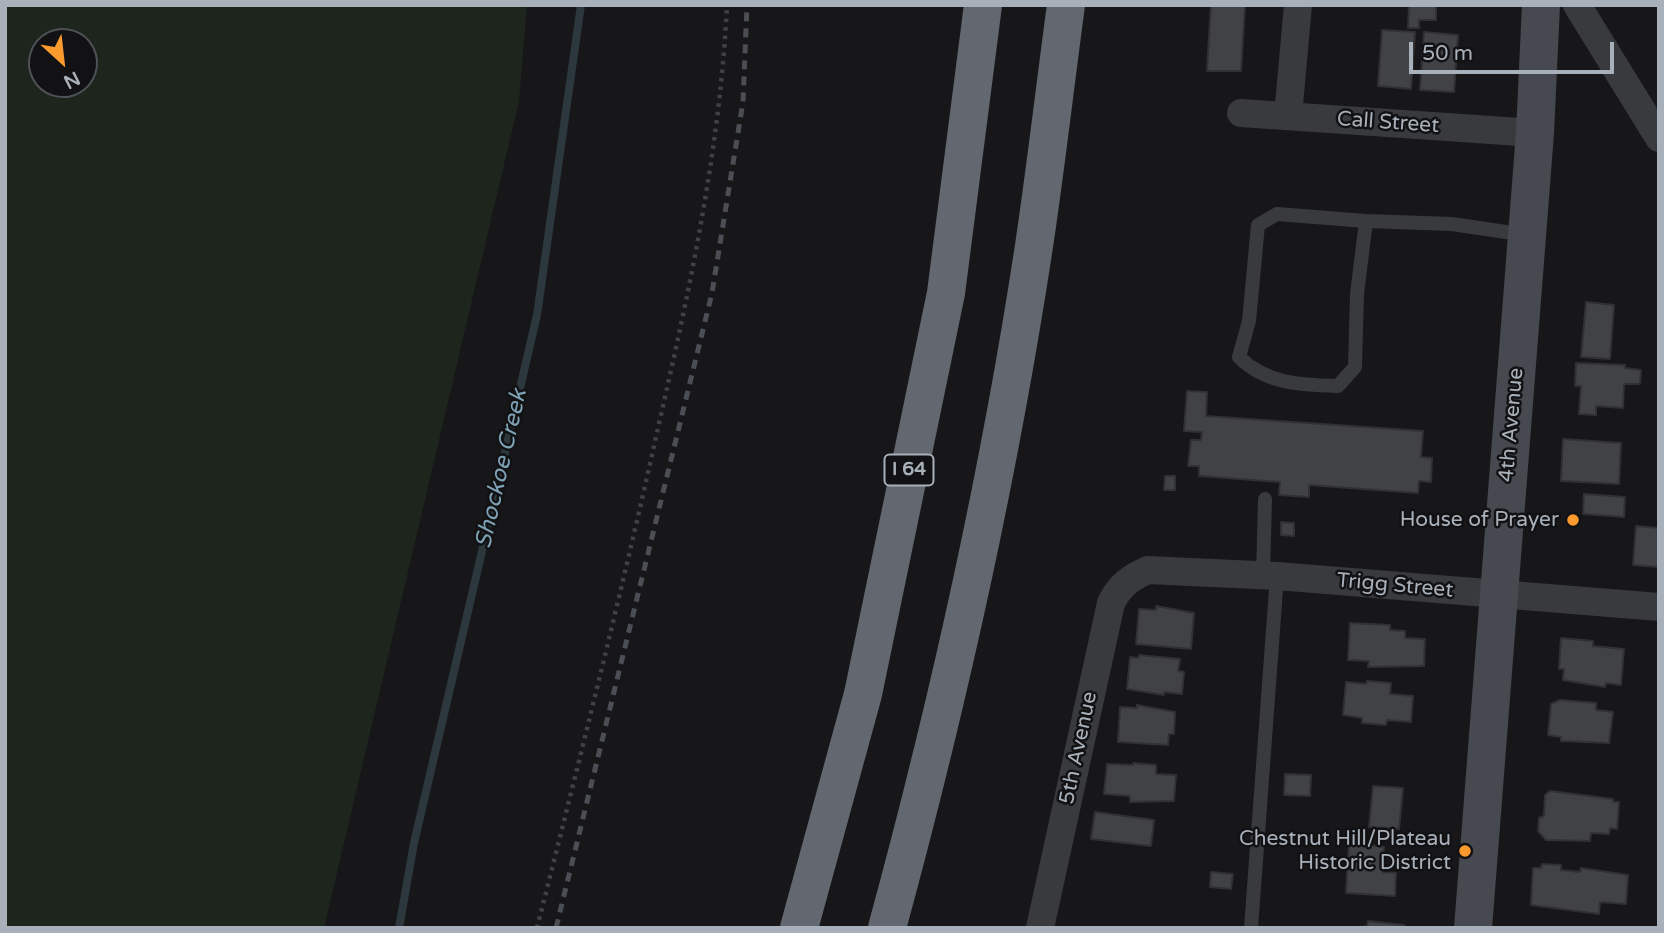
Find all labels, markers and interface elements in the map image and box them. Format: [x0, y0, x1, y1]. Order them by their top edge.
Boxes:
north arrow [28, 28, 98, 98]
scale bar [1412, 28, 1617, 72]
text: 50 m [1422, 41, 1473, 66]
text: N [60, 67, 83, 93]
street label: Call Street [1336, 107, 1440, 139]
street label: 4th Avenue [1494, 367, 1530, 483]
water label: Shockoe Creek [470, 387, 534, 551]
road number: I 64 [884, 454, 934, 485]
place label: House of Prayer [1400, 507, 1559, 533]
marker: House of Prayer [1565, 512, 1581, 528]
street label: Trigg Street [1336, 568, 1454, 604]
street label: 5th Avenue [1055, 689, 1103, 807]
place label: Chestnut Hill/Plateau Historic District [1239, 826, 1451, 876]
marker: Chestnut Hill/Plateau Historic District [1457, 843, 1473, 859]

